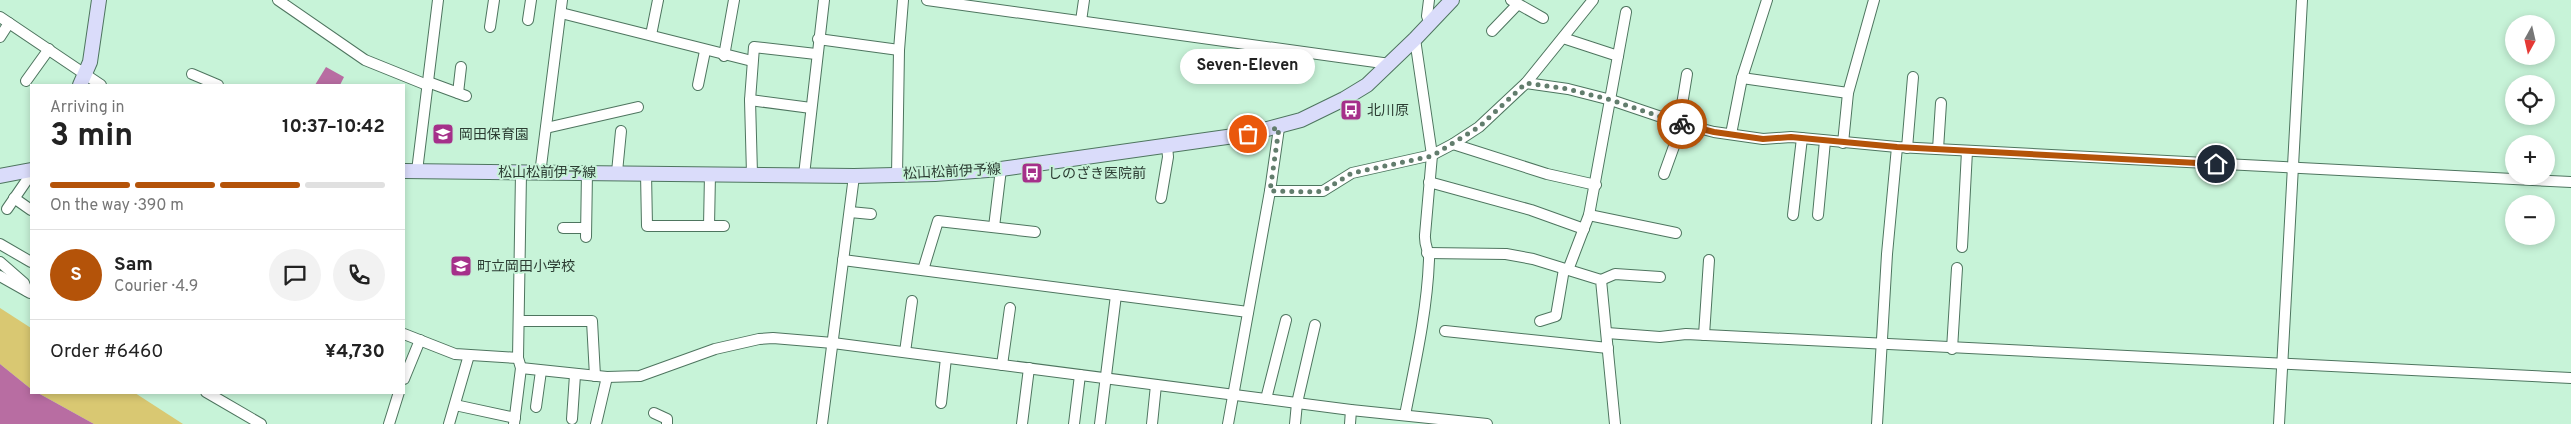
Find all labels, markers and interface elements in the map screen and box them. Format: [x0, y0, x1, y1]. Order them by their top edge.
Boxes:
north arrow [2505, 15, 2555, 65]
map controls [2505, 15, 2555, 245]
callout: Seven-Eleven [1180, 49, 1316, 84]
text: Seven-Eleven [1196, 56, 1299, 76]
button: locate [2505, 75, 2555, 125]
text: Arriving in [50, 98, 125, 118]
bus stop icon: 北川原 [1339, 98, 1363, 122]
courier [1657, 99, 1707, 149]
place label: 北川原 [1367, 102, 1409, 120]
icon: bike [1668, 110, 1696, 138]
pin [1227, 113, 1269, 155]
text: 10:37–10:42 [282, 115, 385, 139]
text: 3 min [50, 117, 133, 157]
icon: bag [1234, 120, 1262, 148]
school or university icon: 岡田保育園 [431, 122, 455, 146]
place label: 岡田保育園 [459, 127, 529, 144]
button: + [2505, 135, 2555, 185]
pin [2195, 143, 2237, 185]
icon: home [2202, 150, 2230, 178]
street label: 松山松前伊予線 [903, 160, 1001, 184]
bus stop icon: しのざき医院前 [1020, 161, 1044, 185]
street label: 松山松前伊予線 [498, 164, 596, 182]
place label: しのざき医院前 [1048, 165, 1146, 183]
button: − [2505, 195, 2555, 245]
text: On the way · 390 m [50, 196, 184, 216]
button: chat [269, 249, 321, 301]
button: phone [333, 249, 385, 301]
text: Sam [114, 253, 153, 277]
school or university icon: 町立岡田小学校 [449, 254, 473, 278]
place label: 町立岡田小学校 [477, 259, 575, 276]
text: S [70, 263, 82, 287]
text: Courier · 4.9 [114, 277, 198, 297]
text: Order #6460 [50, 340, 163, 364]
text: ¥4,730 [325, 340, 385, 364]

